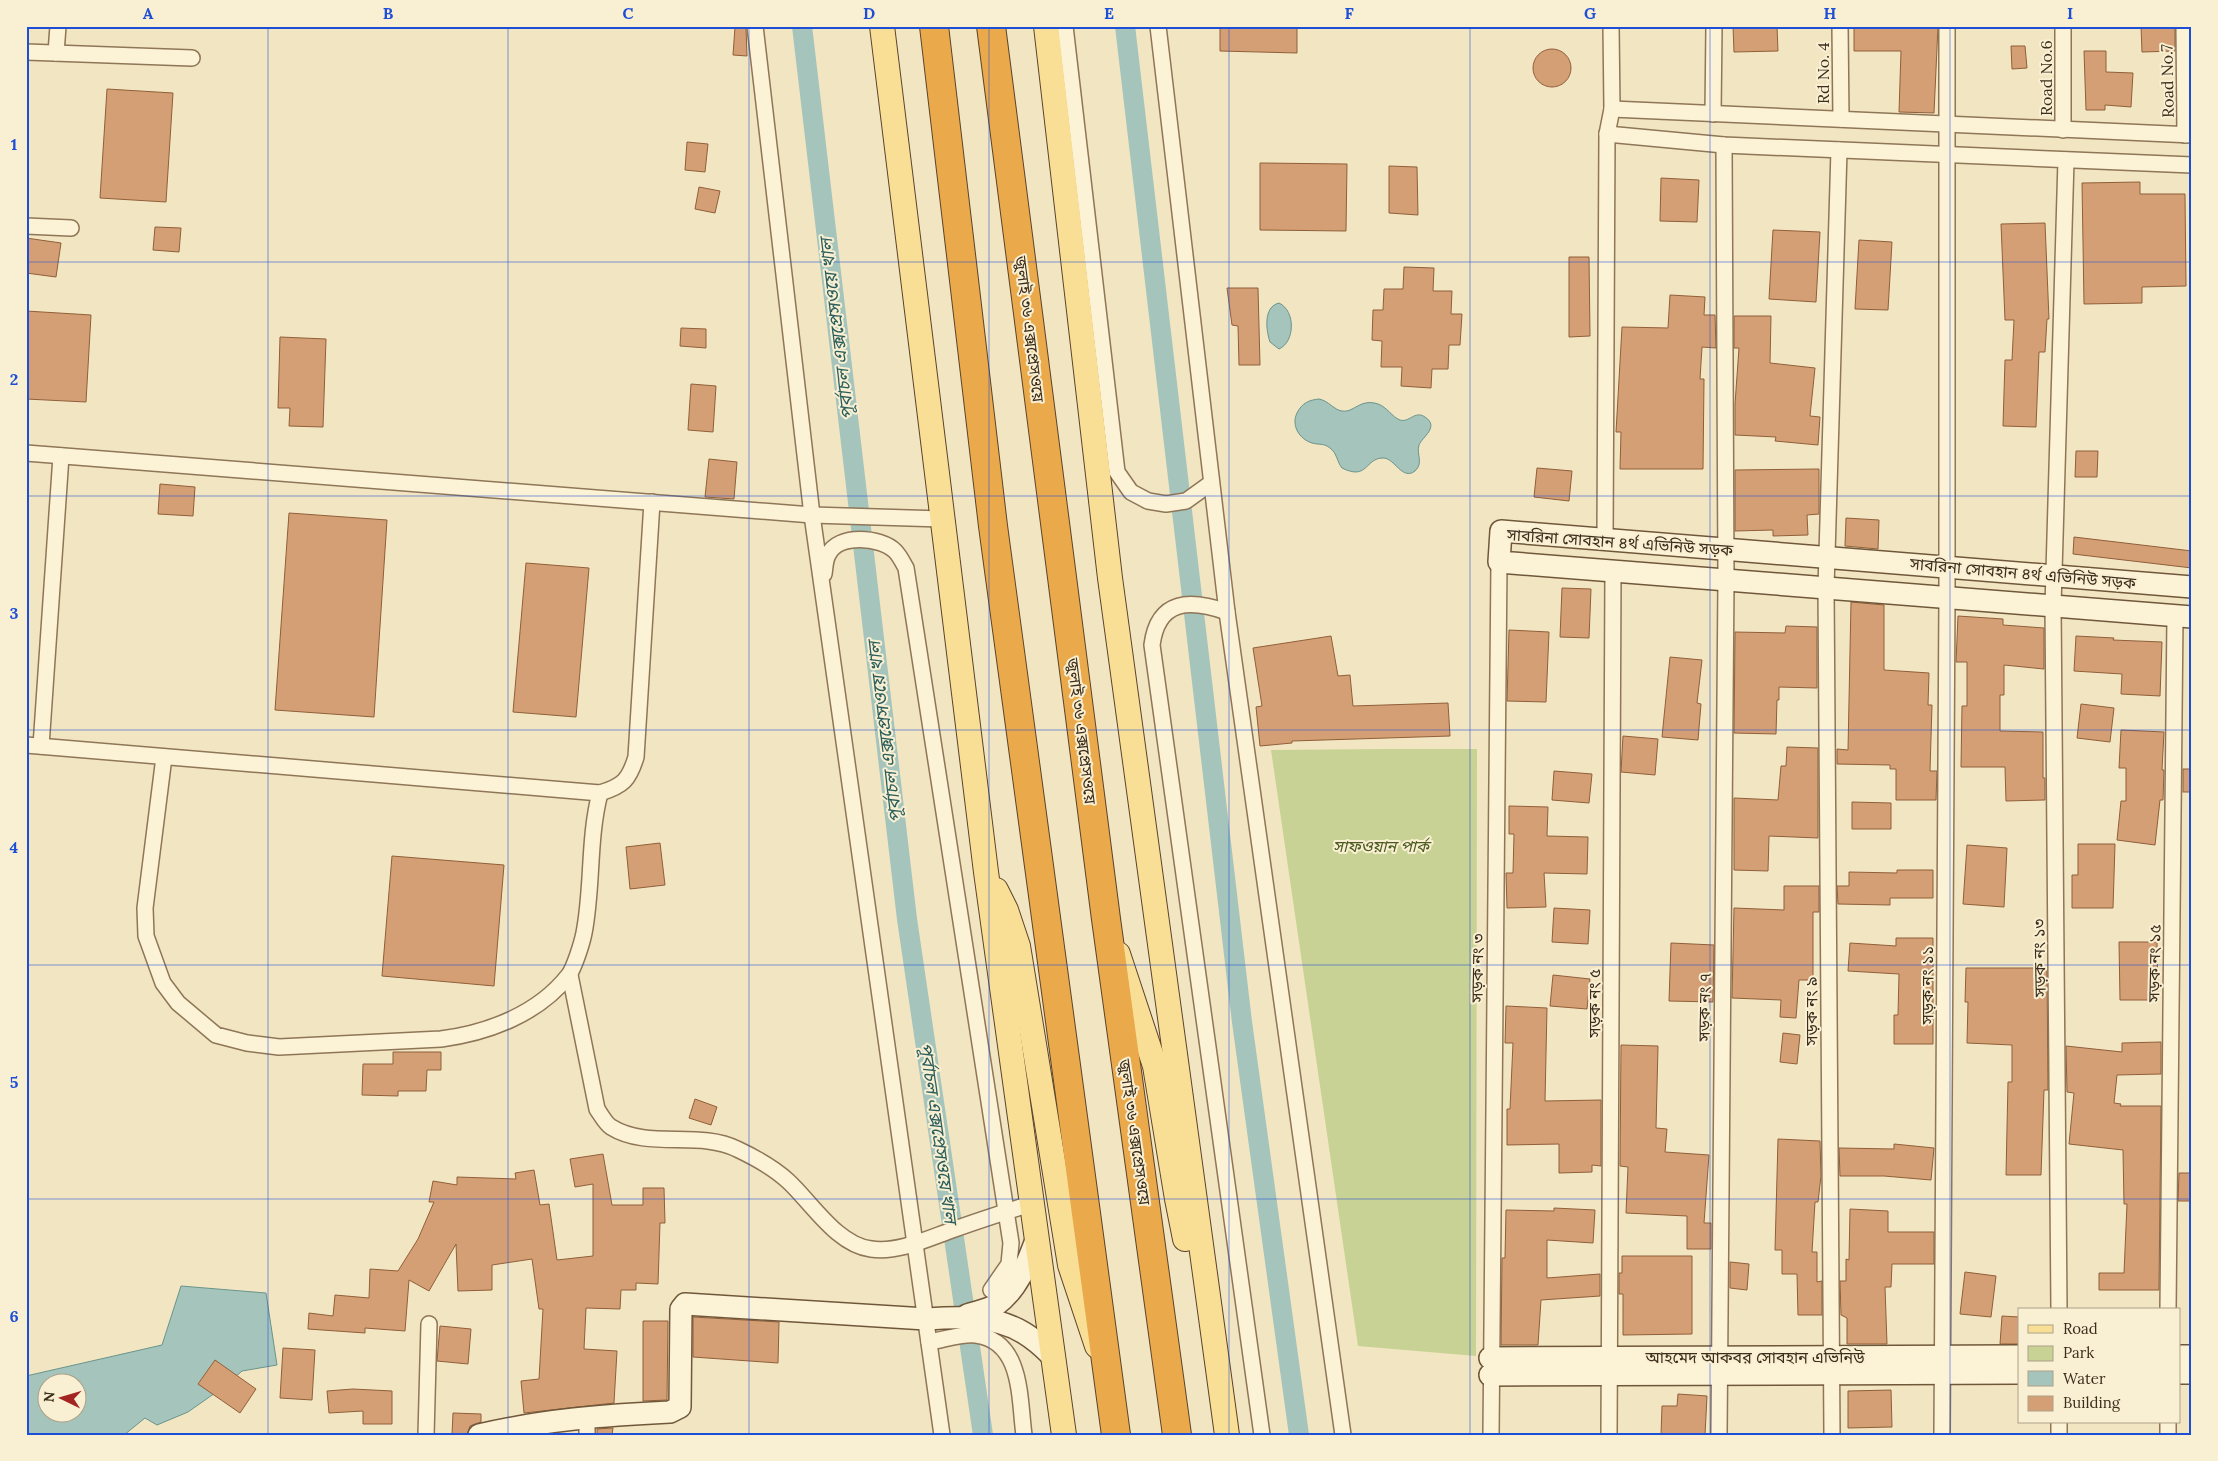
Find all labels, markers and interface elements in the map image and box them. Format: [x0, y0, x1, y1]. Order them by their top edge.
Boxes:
text: A [143, 3, 154, 23]
text: B [383, 3, 394, 23]
text: C [622, 3, 634, 23]
text: D [863, 3, 875, 23]
text: E [1104, 3, 1114, 23]
text: F [1344, 3, 1354, 23]
text: G [1584, 3, 1596, 23]
text: H [1824, 3, 1837, 23]
text: I [2067, 3, 2073, 23]
street label: Road No.6 [2036, 40, 2056, 116]
street label: Rd No. 4 [1813, 42, 1833, 104]
street label: Road No.7 [2156, 43, 2178, 118]
text: 1 [11, 134, 17, 154]
water label: পূর্বাচল এক্সপ্রেসওয়ে খাল [814, 233, 859, 421]
street label: জুলাই ৩৬ এক্সপ্রেসওয়ে [1011, 254, 1049, 404]
text: 2 [10, 369, 18, 389]
street label: সাবরিনা সোবহান ৪র্থ এভিনিউ সড়ক [1505, 524, 1735, 560]
street label: সাবরিনা সোবহান ৪র্থ এভিনিউ সড়ক [1908, 553, 2138, 593]
text: 3 [10, 603, 19, 623]
water label: পূর্বাচল এক্সপ্রেসওয়ে খাল [862, 636, 907, 824]
street label: জুলাই ৩৬ এক্সপ্রেসওয়ে [1063, 656, 1101, 806]
park label: সাফওয়ান পার্ক [1333, 836, 1432, 856]
text: 4 [10, 837, 19, 857]
street label: সড়ক নং ১৩ [2028, 918, 2050, 998]
street label: সড়ক নং ১৫ [2143, 924, 2165, 1003]
street label: সড়ক নং ৩ [1466, 933, 1488, 1004]
street label: সড়ক নং ১১ [1917, 946, 1937, 1025]
street label: সড়ক নং ৫ [1584, 969, 1604, 1038]
street label: সড়ক নং ৭ [1693, 972, 1715, 1043]
street label: সড়ক নং ৯ [1801, 977, 1821, 1046]
water label: পূর্বাচল এক্সপ্রেসওয়ে খাল [914, 1041, 963, 1229]
street label: জুলাই ৩৬ এক্সপ্রেসওয়ে [1115, 1057, 1155, 1207]
text: 5 [10, 1072, 19, 1092]
text: 6 [9, 1306, 19, 1326]
legend [2018, 1308, 2180, 1424]
text: Road [2063, 1319, 2098, 1338]
text: Park [2063, 1343, 2094, 1362]
street label: আহমেদ আকবর সোবহান এভিনিউ [1644, 1347, 1865, 1367]
text: Water [2063, 1369, 2106, 1388]
north arrow [38, 1374, 88, 1424]
text: N [40, 1391, 59, 1403]
text: Building [2063, 1393, 2121, 1412]

